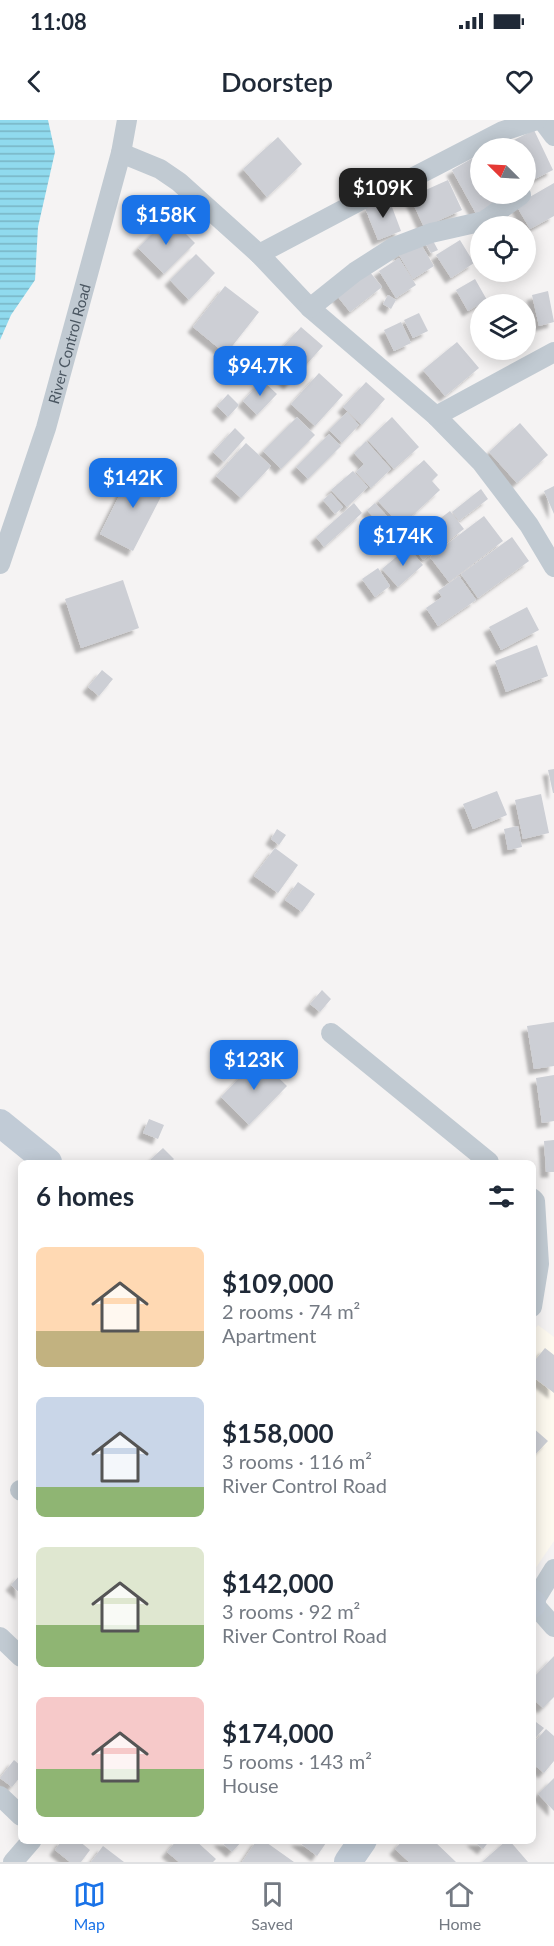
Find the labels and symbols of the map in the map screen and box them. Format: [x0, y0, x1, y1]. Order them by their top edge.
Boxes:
north arrow [470, 138, 536, 204]
pin: $109K [341, 168, 425, 219]
pin: $158K [124, 195, 208, 246]
street label: River Control Road [44, 282, 94, 406]
pin: $94.7K [211, 346, 309, 397]
pin: $142K [91, 458, 175, 509]
pin: $174K [361, 516, 445, 567]
pin: $123K [212, 1040, 296, 1091]

